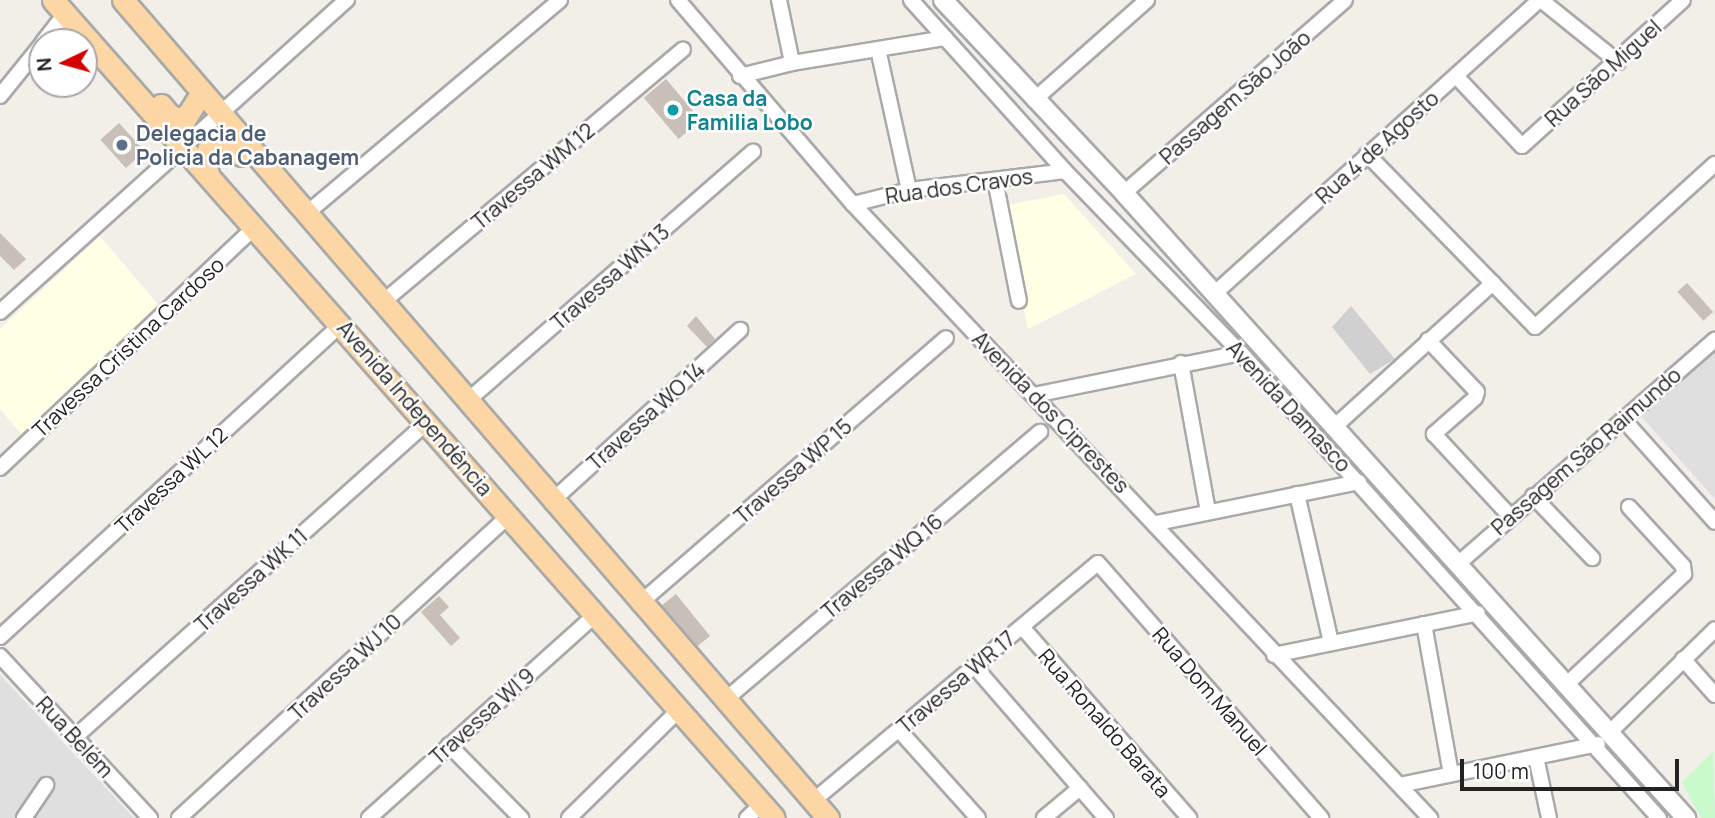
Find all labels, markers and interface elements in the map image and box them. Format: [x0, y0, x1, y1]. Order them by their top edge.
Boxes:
street label: Rua São Miguel [1540, 14, 1666, 132]
street label: Passagem São João [1154, 25, 1316, 169]
north arrow [28, 28, 98, 98]
text: N [31, 57, 58, 73]
place label: Casa da Familia Lobo [687, 85, 813, 135]
street label: Rua 4 de Agosto [1310, 85, 1444, 209]
marker: Casa da Familia Lobo [665, 102, 681, 118]
street label: Travessa WM 12 [467, 118, 599, 234]
place label: Delegacia de Policia da Cabanagem [136, 120, 359, 170]
marker: Delegacia de Policia da Cabanagem [114, 137, 130, 153]
street label: Rua dos Cravos [884, 163, 1034, 209]
street label: Travessa WN 13 [546, 219, 674, 335]
street label: Travessa Cristina Cardoso [27, 252, 229, 442]
street label: Avenida Independência [332, 315, 498, 501]
street label: Avenida dos Ciprestes [967, 326, 1135, 498]
street label: Avenida Damasco [1222, 335, 1356, 477]
street label: Travessa WO 14 [582, 357, 710, 475]
street label: Passagem São Raimundo [1486, 362, 1686, 540]
street label: Travessa WP 15 [729, 413, 857, 529]
street label: Travessa WL 12 [109, 421, 233, 539]
street label: Travessa WQ 16 [816, 508, 948, 624]
street label: Travessa WK 11 [189, 523, 313, 637]
street label: Travessa WJ 10 [284, 609, 406, 725]
street label: Rua Dom Manuel [1147, 622, 1273, 760]
street label: Travessa WR 17 [892, 625, 1020, 739]
street label: Rua Ronaldo Barata [1034, 643, 1176, 803]
street label: Travessa WI 9 [424, 662, 540, 770]
street label: Rua Belém [31, 691, 119, 783]
scale bar [1463, 744, 1682, 788]
text: 100 m [1473, 757, 1529, 785]

